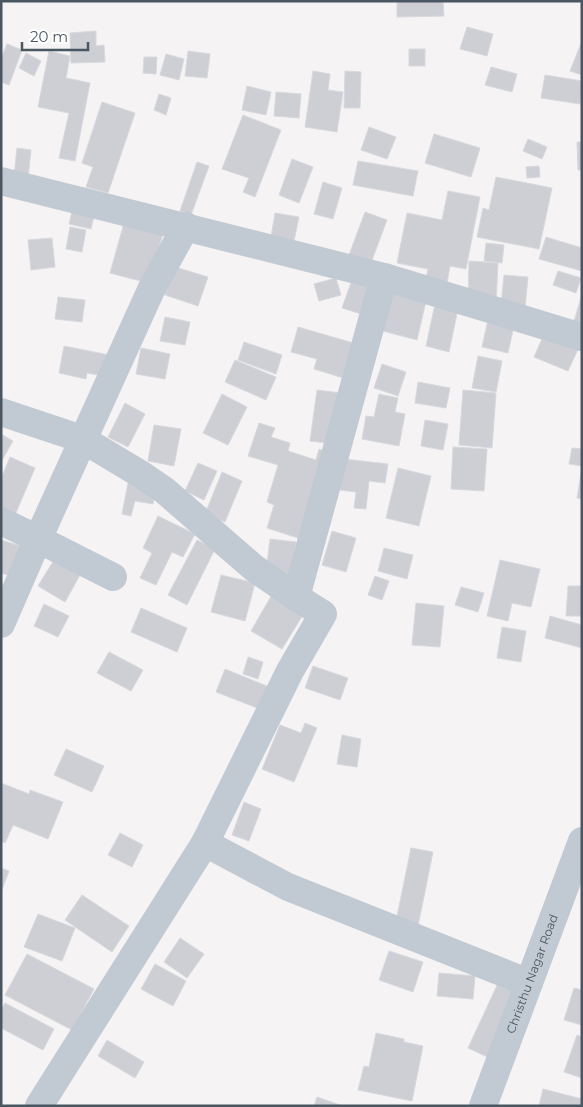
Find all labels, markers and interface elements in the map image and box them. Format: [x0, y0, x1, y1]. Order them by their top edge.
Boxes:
scale bar [22, 20, 89, 52]
text: 20 m [30, 27, 68, 46]
street label: Christhu Nagar Road [503, 912, 561, 1036]

